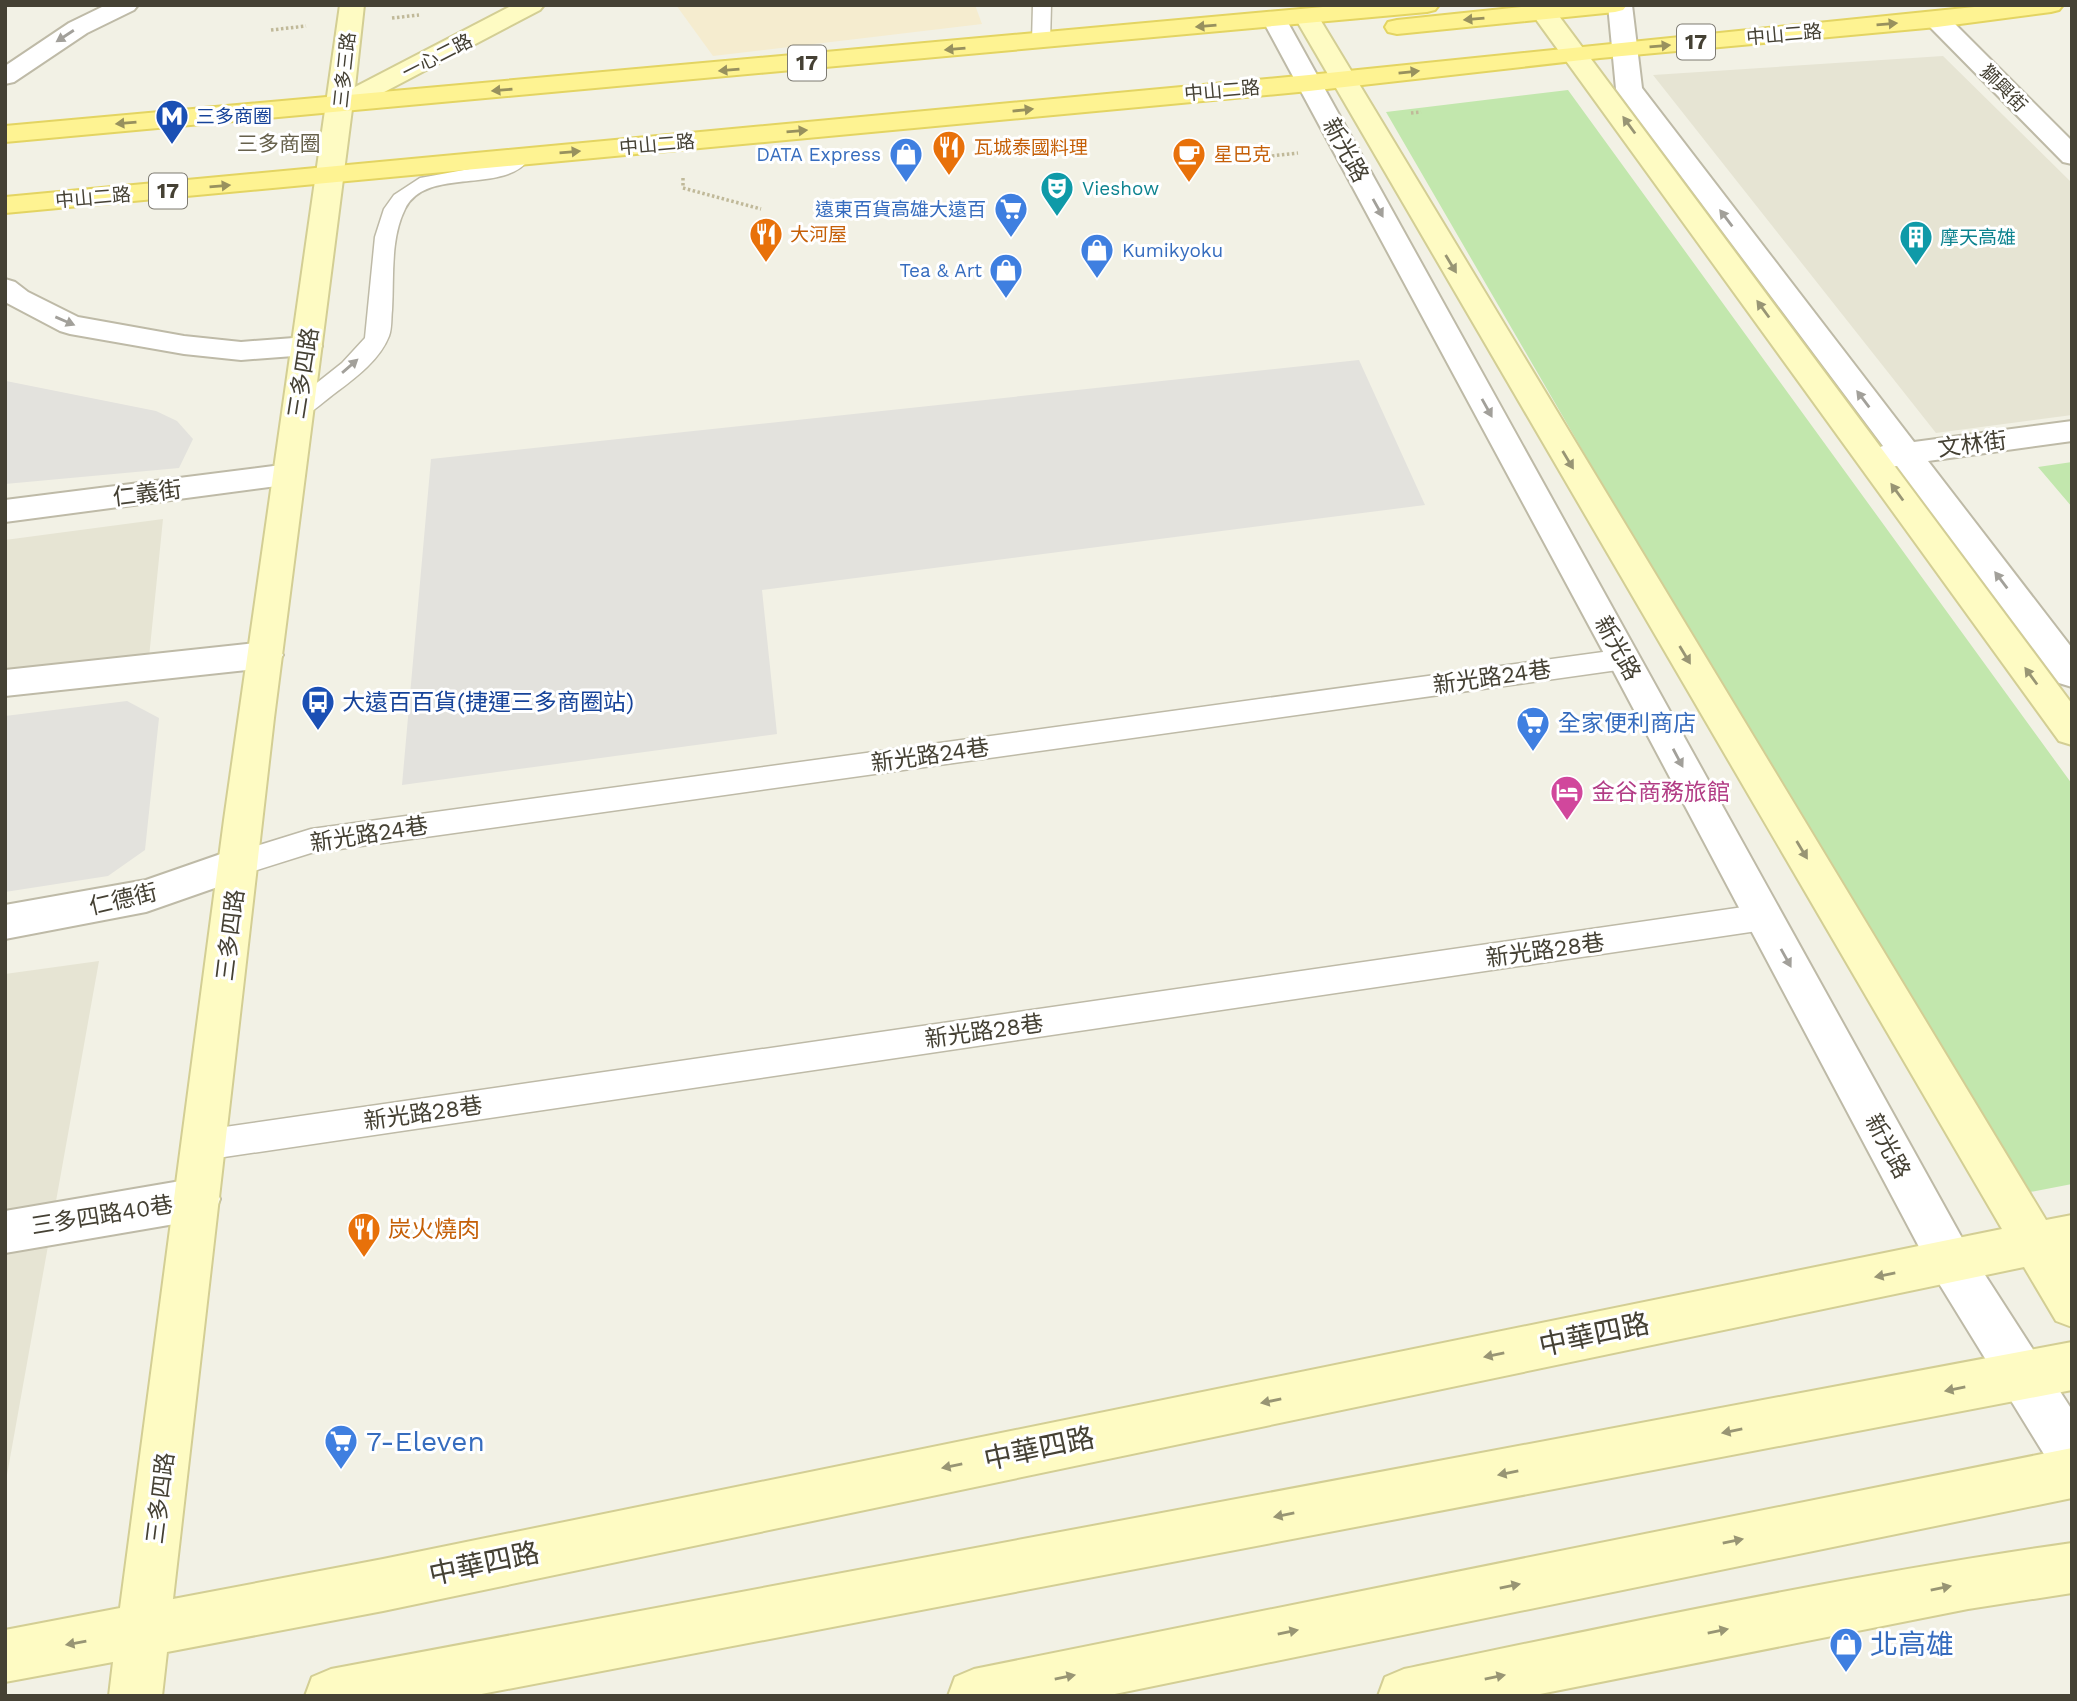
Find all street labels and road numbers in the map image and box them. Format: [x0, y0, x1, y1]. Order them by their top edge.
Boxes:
street label: 中山二路 [1745, 20, 1823, 49]
road number: 17 [1677, 24, 1715, 60]
street label: 一心二路 [398, 29, 476, 84]
street label: 三多三路 [329, 31, 360, 109]
road number: 17 [788, 46, 826, 80]
street label: 獅興街 [1975, 60, 2032, 117]
street label: 中山二路 [1183, 76, 1261, 105]
street label: 新光路 [1317, 114, 1374, 187]
street label: 中山二路 [618, 130, 696, 159]
road number: 17 [149, 174, 187, 208]
street label: 中山二路 [54, 183, 132, 212]
street label: 三多四路 [283, 326, 324, 421]
street label: 文林街 [1936, 427, 2008, 462]
street label: 仁義街 [111, 476, 183, 511]
street label: 新光路 [1589, 612, 1646, 685]
street label: 新光路24巷 [1431, 656, 1553, 699]
street label: 新光路24巷 [869, 734, 991, 777]
street label: 新光路24巷 [308, 812, 430, 857]
street label: 仁德街 [86, 879, 160, 920]
street label: 三多四路 [211, 888, 250, 982]
street label: 新光路28巷 [1484, 929, 1606, 972]
street label: 新光路28巷 [923, 1010, 1045, 1053]
street label: 新光路28巷 [362, 1092, 484, 1135]
street label: 新光路 [1859, 1109, 1916, 1183]
street label: 三多四路40巷 [29, 1191, 175, 1240]
street label: 中華四路 [1536, 1307, 1652, 1362]
street label: 中華四路 [981, 1421, 1097, 1476]
street label: 三多四路 [141, 1451, 180, 1545]
street label: 中華四路 [426, 1536, 542, 1591]

